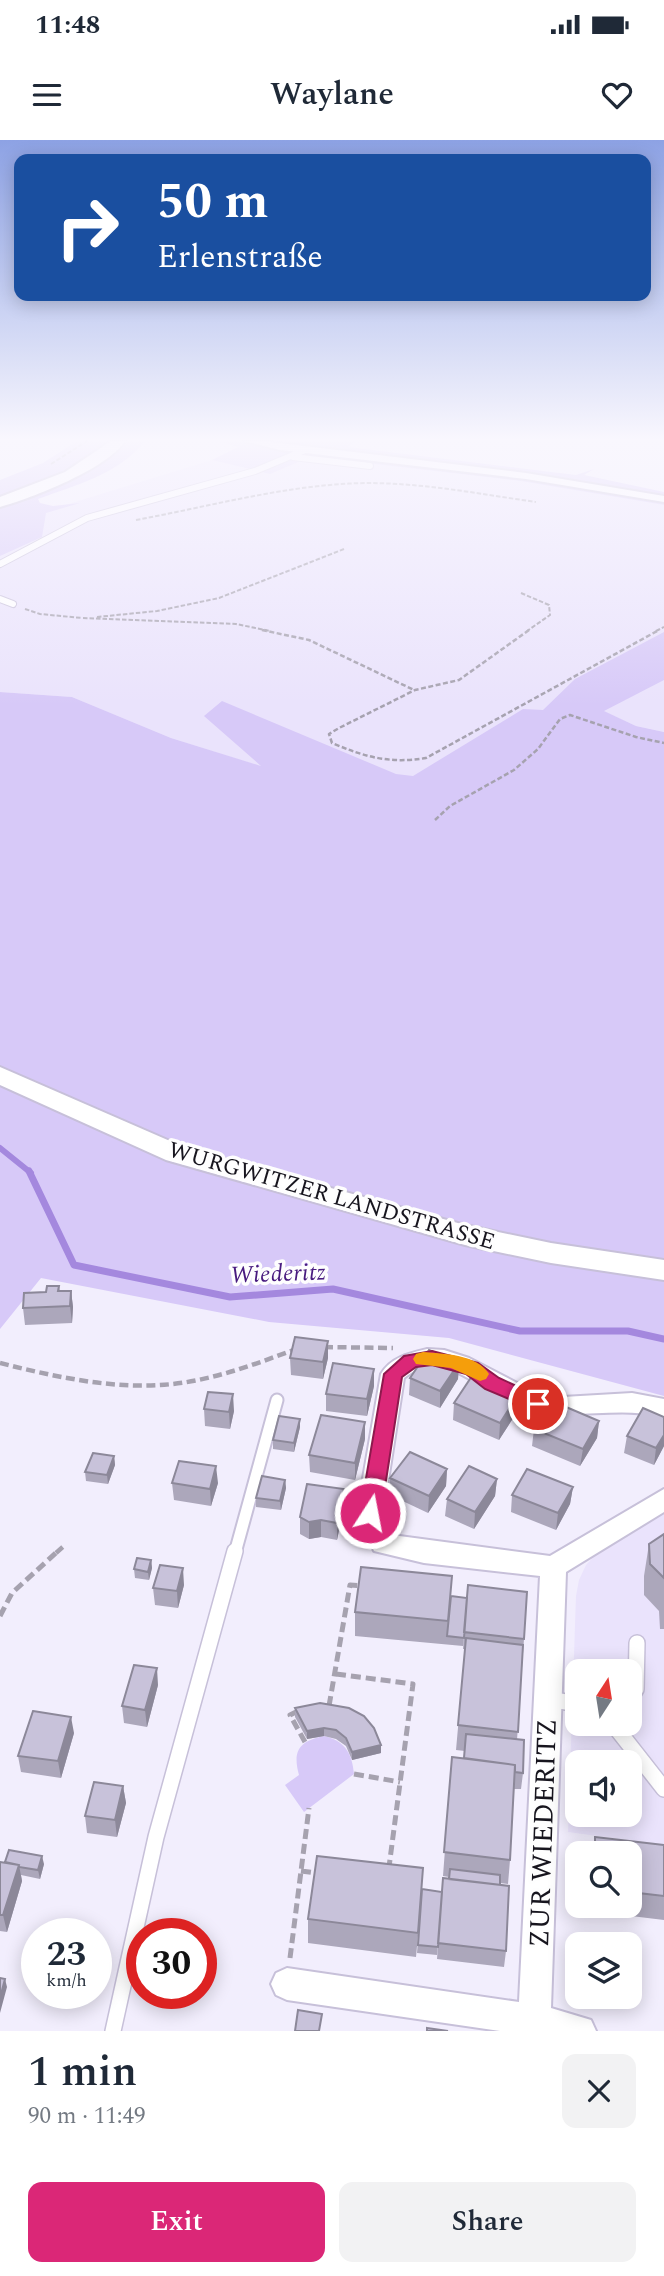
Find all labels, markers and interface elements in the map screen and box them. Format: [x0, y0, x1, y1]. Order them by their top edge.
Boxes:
text: 11:48 [35, 5, 100, 45]
text: Waylane [270, 70, 394, 119]
icon: menu [28, 76, 66, 114]
icon: heart [598, 76, 636, 114]
text: 50 m [157, 165, 268, 240]
icon: right [42, 182, 133, 273]
text: Erlenstraße [157, 233, 323, 282]
street label: WURGWITZER LANDSTRASSE [164, 1133, 499, 1260]
water label: Wiederitz [230, 1254, 326, 1294]
pin [508, 1374, 568, 1434]
icon: arrive [519, 1385, 557, 1423]
position arrow [333, 1476, 407, 1550]
north arrow [565, 1659, 642, 1736]
map controls [565, 1659, 642, 2009]
street label: ZUR WIEDERITZ [518, 1718, 569, 1948]
button: sound [565, 1750, 642, 1827]
button: search [565, 1841, 642, 1918]
speed limit sign: 30 [126, 1918, 217, 2009]
text: 23 [47, 1928, 86, 1981]
button: layers [565, 1932, 642, 2009]
text: km/h [46, 1967, 87, 1994]
text: 1 min [28, 2041, 137, 2104]
button: close [562, 2054, 636, 2128]
text: 90 m · 11:49 [28, 2099, 146, 2134]
button: Exit [28, 2182, 325, 2262]
button: Share [339, 2182, 636, 2262]

